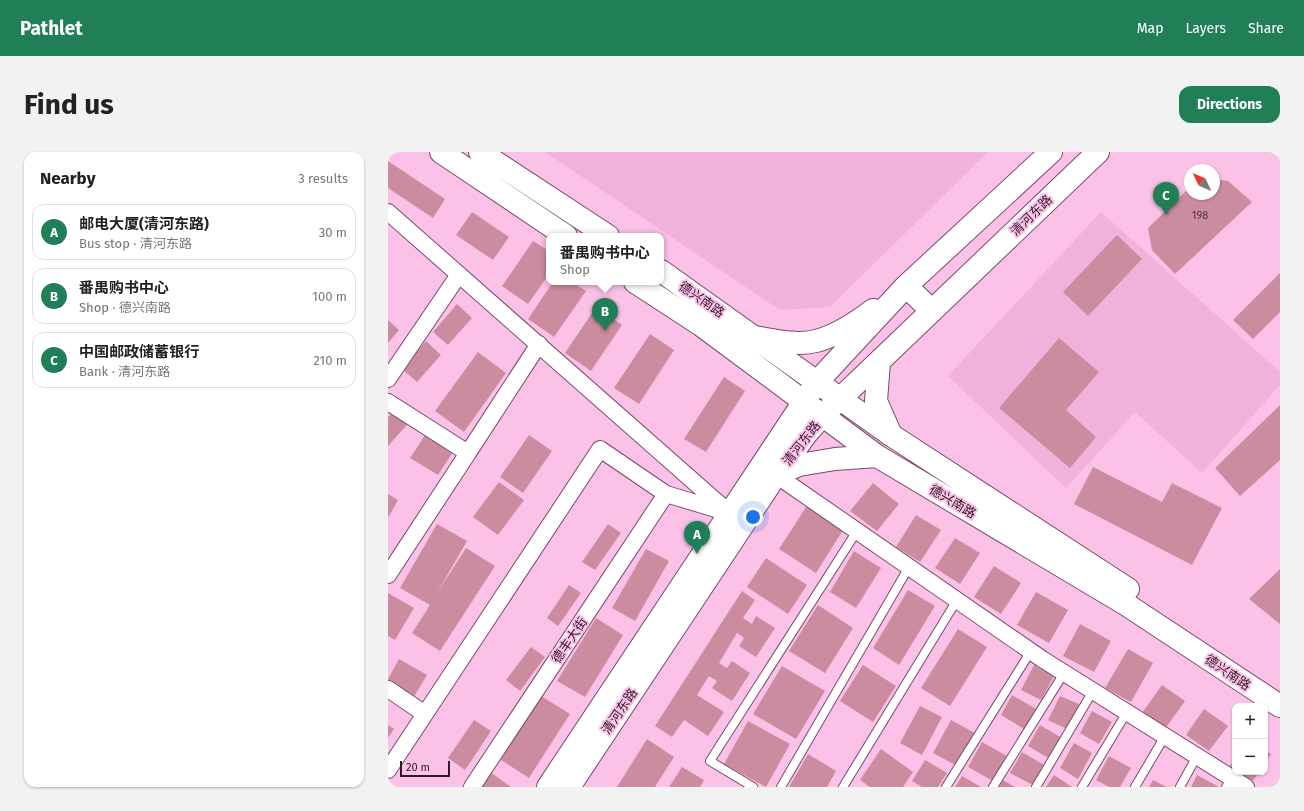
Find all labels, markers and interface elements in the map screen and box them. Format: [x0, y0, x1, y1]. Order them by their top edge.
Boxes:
text: Pathlet [20, 17, 83, 40]
text: Map [1137, 20, 1163, 37]
text: Layers [1185, 20, 1226, 37]
text: Share [1248, 20, 1284, 37]
button: Directions [1179, 86, 1280, 123]
text: Find us [24, 88, 114, 121]
north arrow [1184, 164, 1220, 200]
text: Nearby [40, 168, 95, 189]
text: 3 results [298, 171, 348, 186]
pin: C [1153, 182, 1179, 215]
street label: 清河东路 [1007, 192, 1055, 239]
house number: 198 [1192, 209, 1208, 222]
text: 邮电大厦(清河东路) [79, 215, 209, 233]
text: A [50, 225, 58, 240]
text: 30 m [319, 225, 347, 240]
popup [546, 233, 664, 285]
text: Bus stop · 清河东路 [79, 236, 192, 251]
text: 番禺购书中心 [560, 244, 650, 262]
text: Shop [560, 262, 590, 277]
street label: 德兴南路 [676, 278, 727, 320]
text: 番禺购书中心 [79, 279, 169, 297]
text: B [50, 289, 58, 304]
text: 100 m [312, 289, 347, 304]
pin: B [592, 298, 618, 331]
text: Shop · 德兴南路 [79, 300, 171, 315]
text: 中国邮政储蓄银行 [79, 343, 199, 361]
text: C [50, 353, 58, 368]
text: 210 m [313, 353, 347, 368]
text: Bank · 清河东路 [79, 364, 170, 379]
street label: 清河东路 [779, 418, 823, 468]
street label: 德兴南路 [927, 482, 979, 521]
your location [743, 507, 763, 527]
pin: A [684, 521, 710, 554]
street label: 德丰大街 [549, 615, 590, 666]
street label: 德兴南路 [1202, 652, 1253, 693]
street label: 清河东路 [599, 686, 640, 737]
map controls [1232, 703, 1268, 775]
button: + [1232, 703, 1268, 739]
button: − [1232, 739, 1268, 775]
scale bar [400, 759, 450, 778]
text: 20 m [406, 761, 430, 774]

